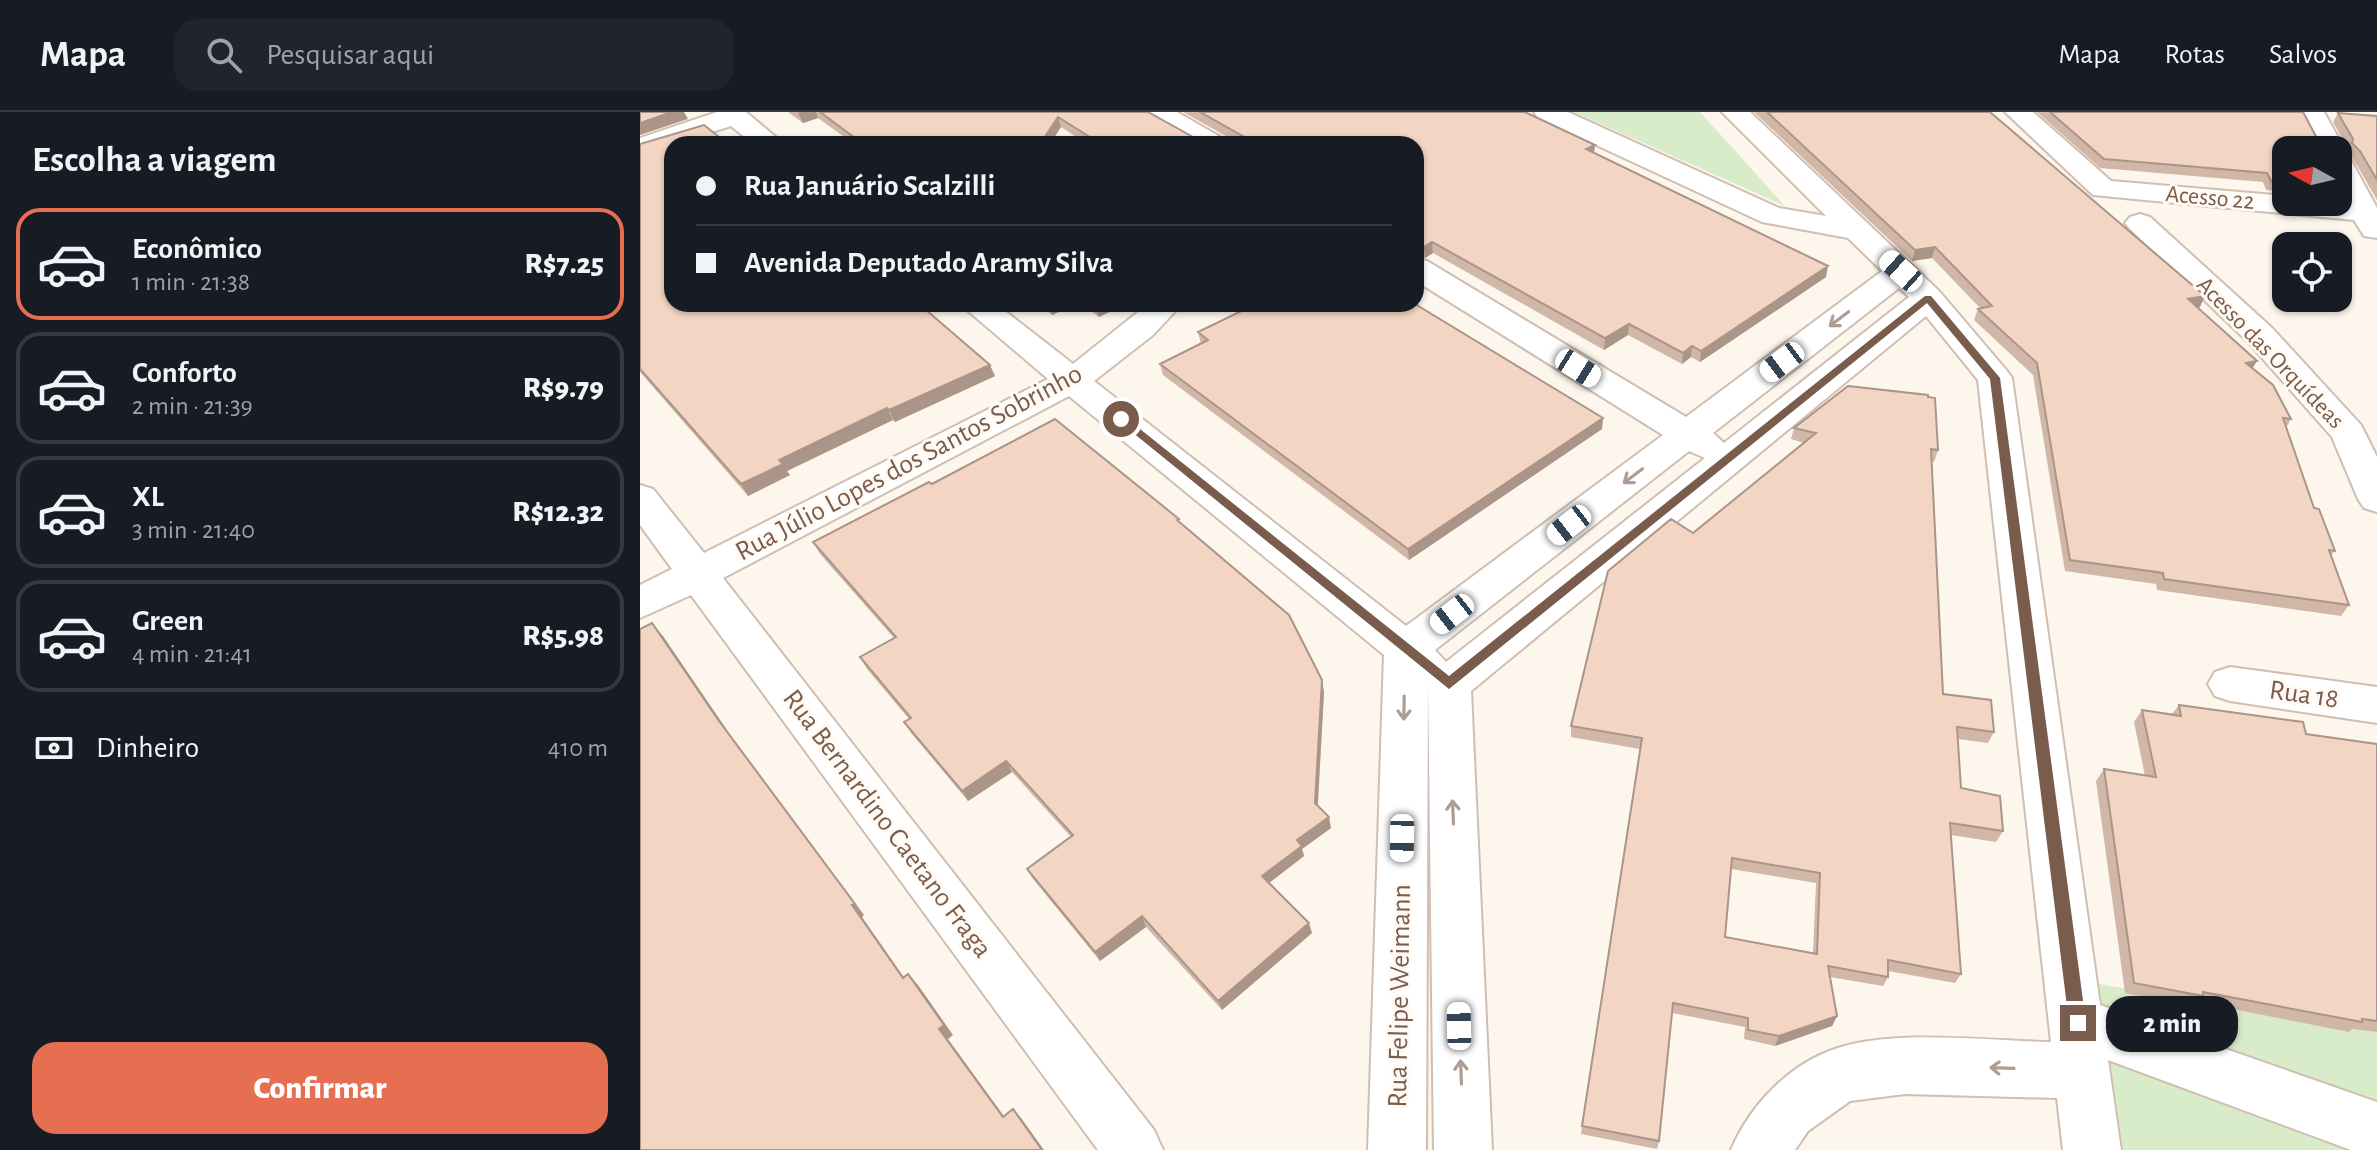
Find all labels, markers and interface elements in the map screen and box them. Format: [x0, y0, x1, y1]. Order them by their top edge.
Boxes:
search box [174, 19, 734, 91]
icon: search [202, 33, 246, 77]
text: Mapa [40, 36, 126, 74]
text: Pesquisar aqui [266, 40, 434, 70]
text: Mapa [2059, 41, 2120, 69]
text: Rotas [2164, 41, 2225, 69]
text: Salvos [2269, 41, 2337, 69]
north arrow [2272, 136, 2352, 216]
map controls [2272, 136, 2352, 312]
text: Escolha a viagem [32, 142, 277, 178]
text: Rua Januário Scalzilli [744, 171, 995, 201]
street label: Acesso 22 [2165, 182, 2255, 214]
icon: car [36, 228, 108, 300]
button: locate [2272, 232, 2352, 312]
text: Econômico [132, 234, 262, 264]
car [1875, 246, 1927, 296]
text: Avenida Deputado Aramy Silva [744, 248, 1113, 278]
text: R$7.25 [525, 249, 604, 279]
text: 1 min · 21:38 [132, 269, 250, 295]
street label: Acesso das Orquídeas [2192, 273, 2348, 433]
one-way arrow [1829, 310, 1851, 327]
car [1756, 338, 1808, 386]
car [1551, 345, 1605, 391]
icon: car [36, 352, 108, 424]
text: Conforto [132, 358, 237, 388]
street label: Rua Júlio Lopes dos Santos Sobrinho [731, 360, 1087, 566]
text: R$9.79 [523, 373, 604, 403]
text: 2 min · 21:39 [132, 393, 253, 419]
route start [1103, 401, 1139, 437]
one-way arrow [1622, 468, 1644, 485]
icon: car [36, 476, 108, 548]
text: XL [132, 482, 164, 512]
text: R$12.32 [512, 497, 604, 527]
car [1543, 501, 1595, 549]
text: 3 min · 21:40 [132, 517, 255, 543]
car [1426, 590, 1478, 638]
icon: car [36, 600, 108, 672]
text: Green [132, 606, 204, 636]
text: R$5.98 [522, 621, 604, 651]
text: 4 min · 21:41 [132, 641, 252, 667]
street label: Rua 18 [2268, 676, 2340, 714]
street label: Rua Bernardino Caetano Fraga [777, 685, 997, 963]
one-way arrow [1397, 694, 1412, 721]
icon: cash [32, 726, 76, 770]
text: Dinheiro [96, 733, 199, 763]
text: 410 m [548, 735, 608, 761]
one-way arrow [1445, 799, 1461, 826]
car [1390, 814, 1414, 862]
street label: Rua Felipe Weimann [1384, 884, 1416, 1108]
callout: 2 min [2106, 995, 2238, 1051]
car [1447, 1002, 1471, 1050]
route end [2060, 1005, 2096, 1041]
text: 2 min [2143, 1011, 2201, 1037]
button: Confirmar [32, 1042, 608, 1134]
one-way arrow [1453, 1059, 1468, 1086]
one-way arrow [1989, 1061, 2016, 1076]

